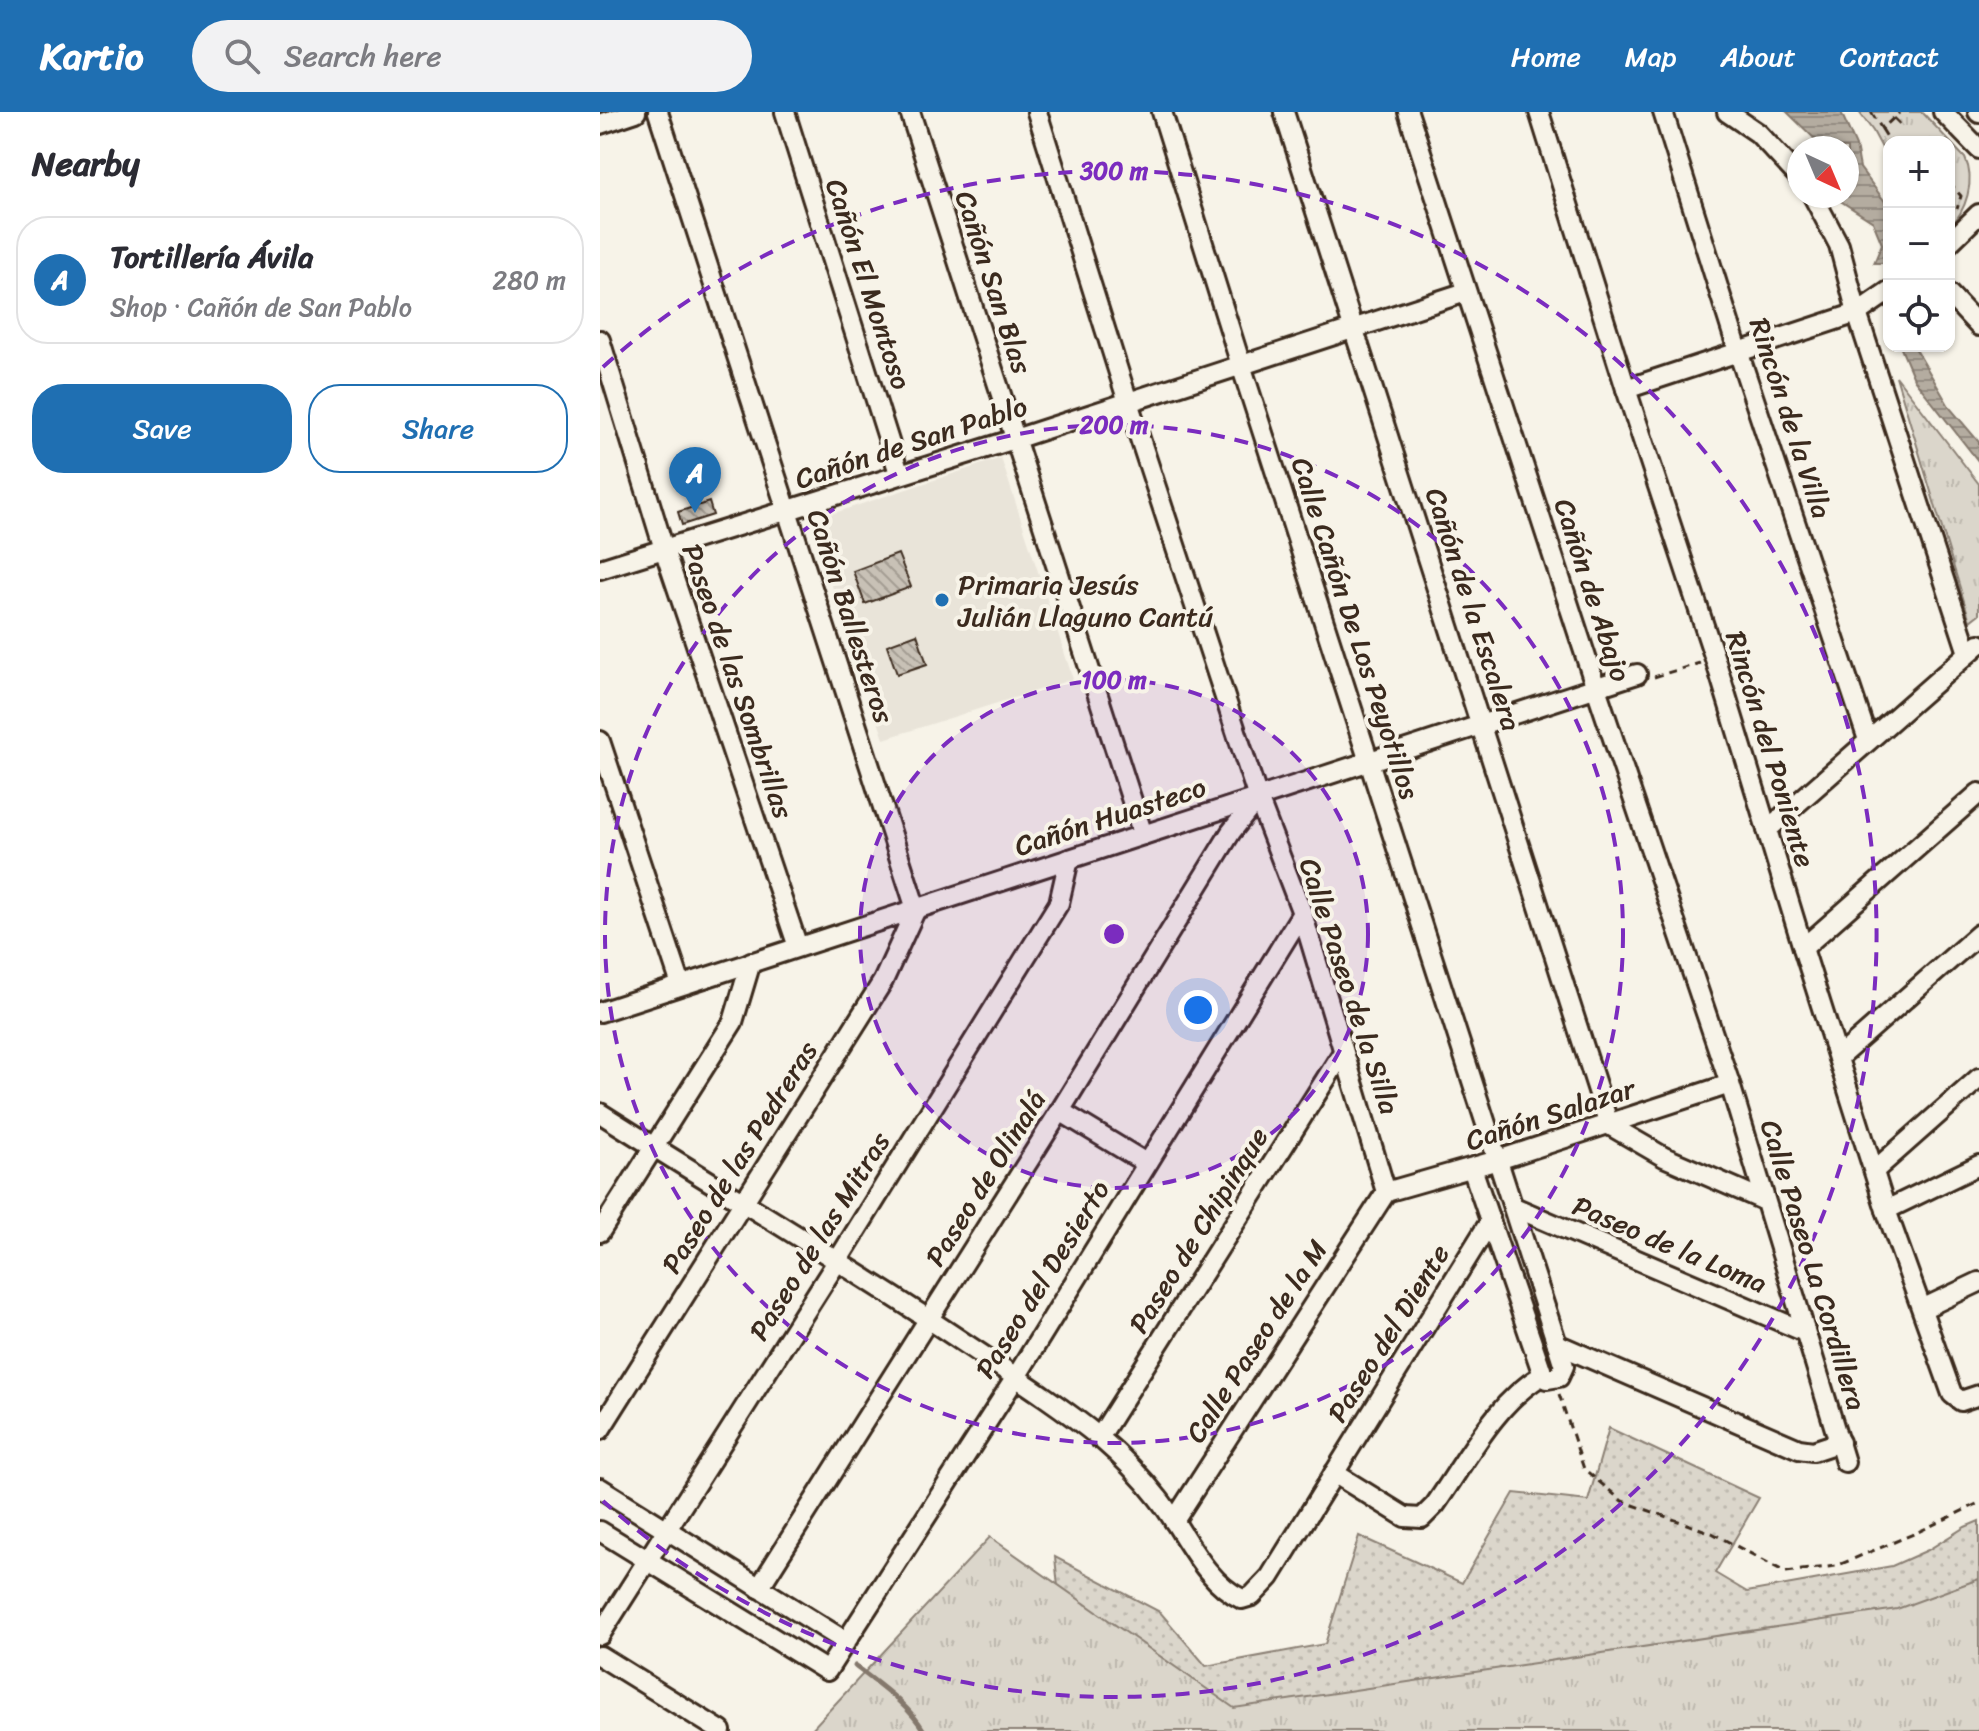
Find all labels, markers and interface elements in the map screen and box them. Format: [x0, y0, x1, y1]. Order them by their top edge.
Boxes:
search box [192, 20, 752, 92]
text: Kartio [40, 23, 144, 90]
text: Search here [284, 29, 442, 83]
text: Home [1511, 32, 1581, 81]
text: Map [1625, 32, 1676, 81]
text: About [1720, 32, 1796, 81]
text: Contact [1840, 32, 1939, 81]
icon: search [220, 34, 264, 78]
text: Nearby [32, 134, 140, 194]
north arrow [1787, 136, 1859, 208]
map controls [1883, 136, 1955, 352]
button: + [1883, 136, 1955, 208]
text: 300 m [1079, 150, 1149, 192]
street label: Cañón El Montoso [811, 172, 926, 396]
street label: Cañón San Blas [941, 184, 1046, 380]
button: − [1883, 208, 1955, 280]
text: Tortillería Ávila [110, 230, 313, 284]
text: A [51, 257, 69, 303]
text: 280 m [492, 257, 566, 303]
button: locate [1883, 280, 1955, 352]
text: Shop · Cañón de San Pablo [110, 284, 412, 330]
street label: Rincón de la Villa [1735, 311, 1846, 525]
street label: Cañón de San Pablo [789, 382, 1034, 503]
button: Save [32, 384, 292, 473]
button: Share [308, 384, 568, 473]
text: 200 m [1079, 404, 1149, 446]
pin: A [669, 447, 721, 513]
street label: Calle Cañón De Los Peyotillos [1277, 451, 1434, 806]
street label: Cañón de la Escalera [1411, 481, 1536, 737]
street label: Cañón de Abajo [1540, 492, 1645, 688]
street label: Cañón Ballesteros [793, 503, 908, 730]
street label: Paseo de las Sombrillas [667, 537, 808, 825]
place label: Primaria Jesús Julián Llaguno Cantú [957, 560, 1213, 641]
marker: Primaria Jesús Julián Llaguno Cantú [933, 591, 951, 609]
street label: Rincón del Poniente [1711, 625, 1830, 874]
text: 100 m [1081, 659, 1147, 701]
street label: Cañón Huasteco [1008, 762, 1212, 871]
street label: Calle Paseo de la Silla [1285, 852, 1414, 1121]
centre of rings [1100, 920, 1128, 948]
your location [1178, 990, 1218, 1030]
street label: Paseo de las Pedreras [648, 1031, 831, 1284]
street label: Cañón Salazar [1459, 1064, 1643, 1165]
street label: Paseo de Olinalá [911, 1080, 1059, 1276]
street label: Calle Paseo La Cordillera [1746, 1114, 1881, 1417]
street label: Paseo de Chipinque [1115, 1117, 1282, 1343]
street label: Paseo de las Mitras [735, 1122, 904, 1351]
street label: Paseo del Desierto [962, 1170, 1123, 1389]
street label: Paseo de la Loma [1565, 1181, 1775, 1308]
street label: Calle Paseo de la M [1172, 1229, 1341, 1453]
street label: Paseo del Diente [1314, 1234, 1463, 1433]

